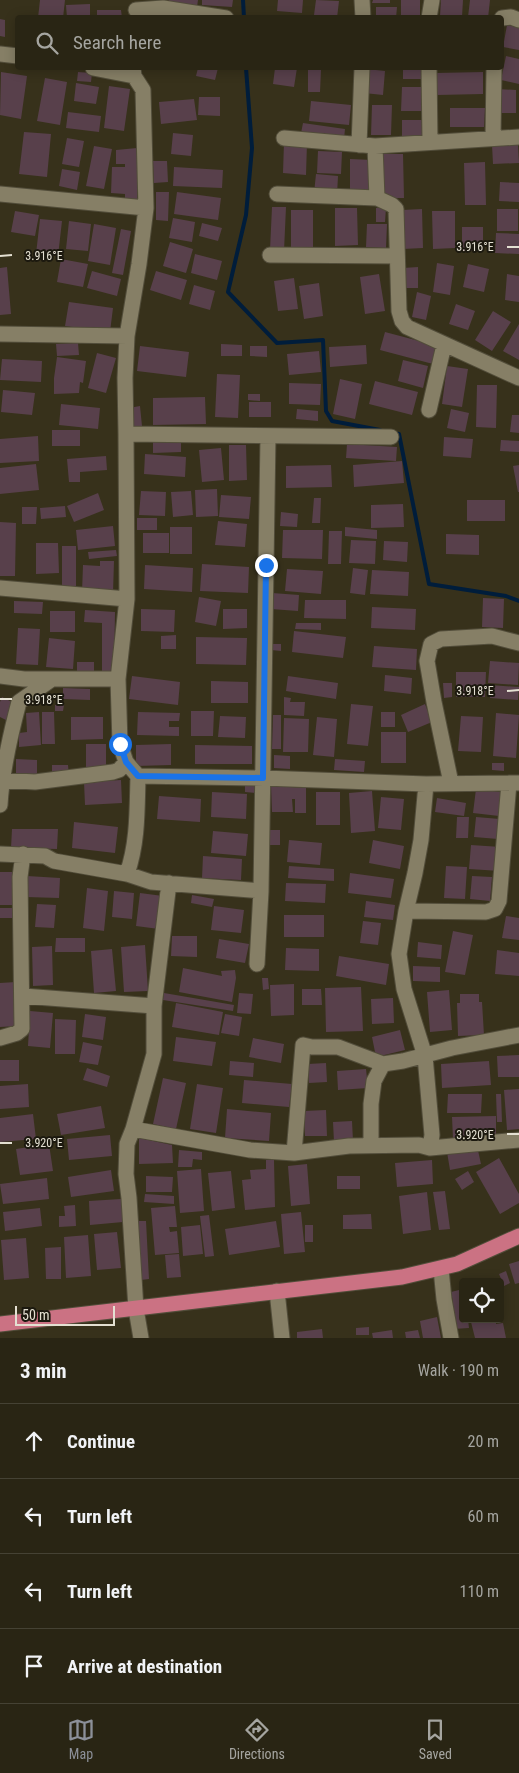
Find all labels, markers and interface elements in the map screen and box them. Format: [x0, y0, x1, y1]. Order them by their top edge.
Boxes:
search box [15, 15, 504, 70]
icon: search [33, 29, 61, 57]
text: Search here [73, 31, 161, 54]
text: 3.916°E [456, 240, 494, 254]
text: 3.916°E [25, 249, 63, 263]
route end [255, 554, 278, 577]
text: 3.918°E [456, 684, 494, 698]
text: 3.918°E [25, 693, 63, 707]
route start [109, 733, 132, 756]
text: 3.920°E [456, 1128, 494, 1142]
text: 3.920°E [25, 1136, 63, 1150]
map controls [459, 1278, 504, 1323]
button: locate [459, 1278, 504, 1323]
scale bar [15, 1303, 115, 1326]
text: 50 m [22, 1307, 50, 1323]
text: 3 min [20, 1359, 67, 1383]
text: Walk · 190 m [418, 1361, 499, 1380]
icon: ahead [20, 1427, 48, 1455]
text: Continue [67, 1430, 135, 1453]
text: 20 m [467, 1432, 499, 1451]
icon: left [20, 1502, 48, 1530]
text: Turn left [67, 1505, 132, 1528]
text: 60 m [467, 1507, 499, 1526]
icon: left [20, 1577, 48, 1605]
text: Turn left [67, 1580, 132, 1603]
text: 110 m [460, 1582, 499, 1601]
icon: arrive [20, 1652, 48, 1680]
text: Arrive at destination [67, 1655, 222, 1678]
tab: Map [67, 1716, 95, 1762]
tab: Directions [229, 1716, 285, 1762]
tab: Saved [419, 1716, 452, 1762]

